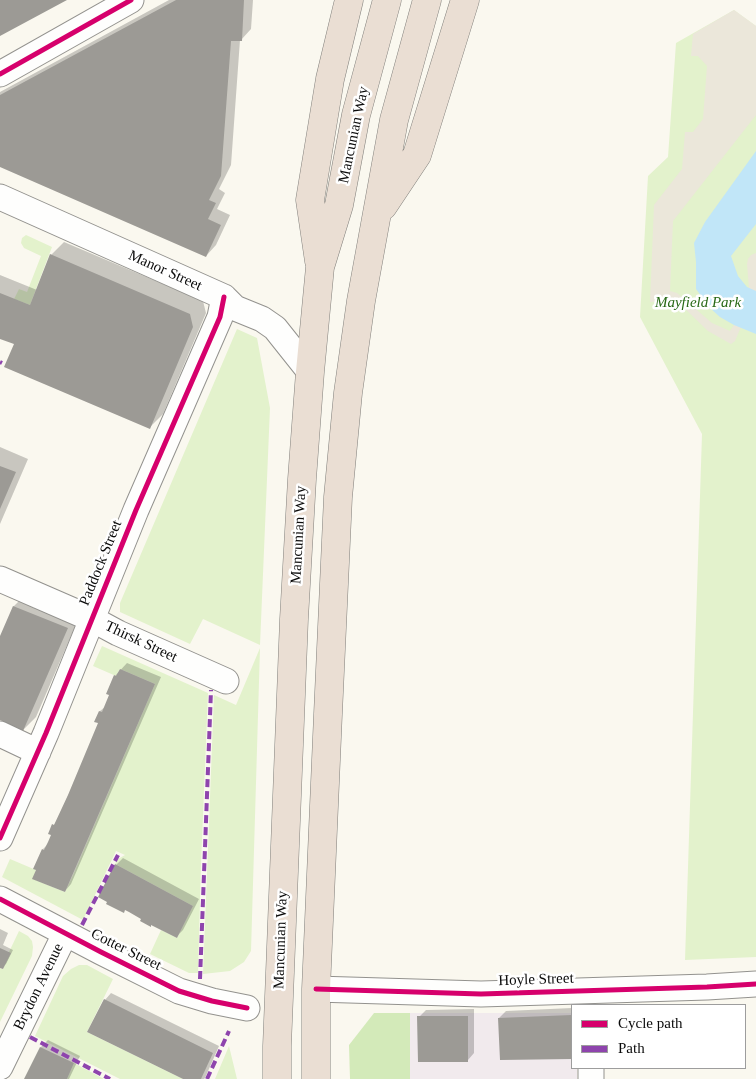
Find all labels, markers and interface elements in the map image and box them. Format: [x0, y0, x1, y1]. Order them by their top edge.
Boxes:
street label: Mancunian Way [335, 85, 373, 185]
street label: Manor Street [125, 247, 205, 295]
park label: Mayfield Park [655, 294, 741, 312]
street label: Mancunian Way [287, 485, 311, 585]
street label: Paddock Street [76, 518, 126, 608]
street label: Thirsk Street [102, 617, 180, 667]
street label: Mancunian Way [270, 891, 292, 989]
street label: Cotter Street [88, 925, 164, 975]
street label: Brydon Avenue [10, 941, 68, 1033]
street label: Hoyle Street [498, 970, 574, 990]
legend [571, 1004, 746, 1069]
text: Cycle path [618, 1015, 683, 1031]
text: Path [618, 1040, 645, 1056]

